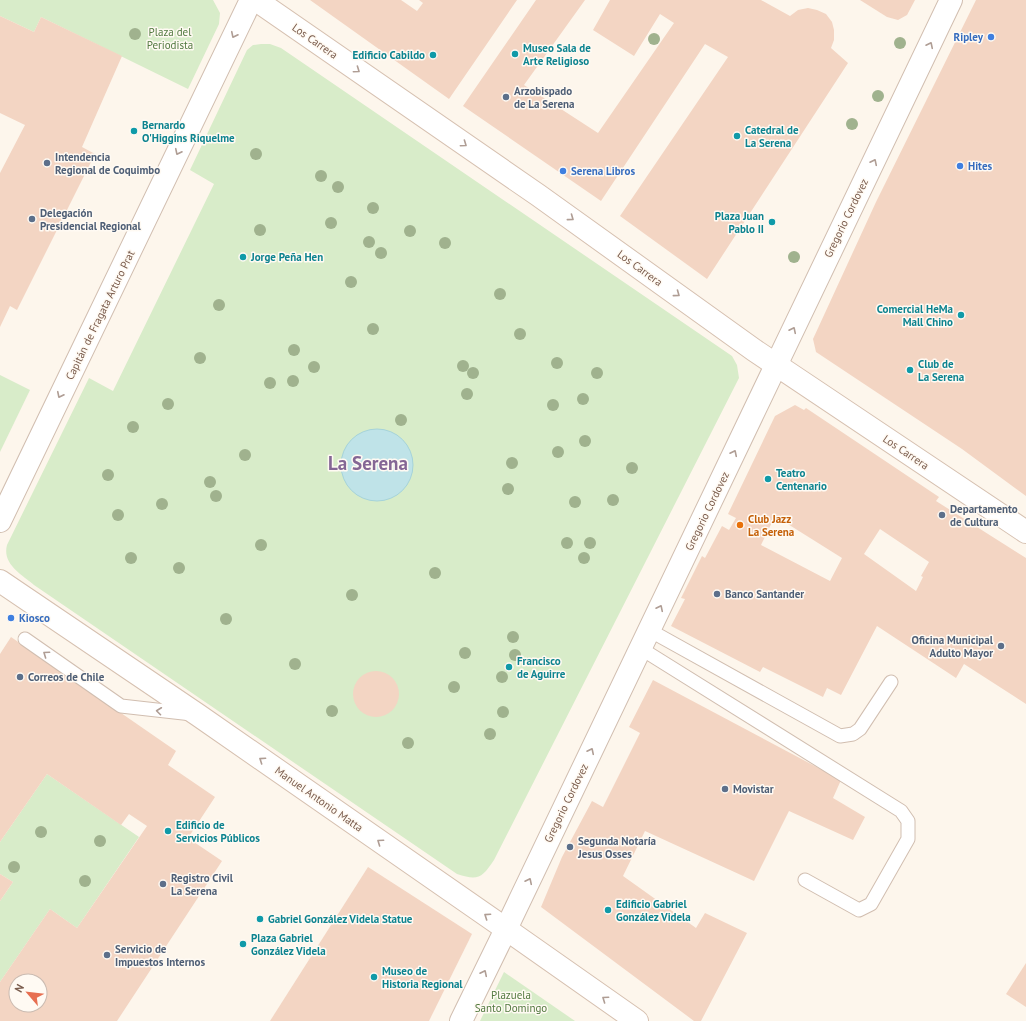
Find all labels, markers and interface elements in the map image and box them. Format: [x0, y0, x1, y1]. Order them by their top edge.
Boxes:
street label: Los Carrera [290, 20, 340, 62]
park label: Plaza del Periodista [147, 25, 193, 52]
place label: Ripley [954, 30, 984, 44]
one-way arrow [232, 31, 239, 38]
marker: Ripley [986, 32, 996, 42]
place label: Museo Sala de Arte Religioso [523, 41, 591, 68]
one-way arrow [925, 41, 933, 49]
place label: Edificio Cabildo [353, 48, 425, 62]
marker: Museo Sala de Arte Religioso [510, 49, 520, 59]
marker: Edificio Cabildo [428, 50, 438, 60]
one-way arrow [353, 65, 360, 72]
place label: Arzobispado de La Serena [514, 84, 575, 111]
marker: Arzobispado de La Serena [501, 92, 511, 102]
place label: Bernardo O'Higgins Riquelme [142, 118, 235, 145]
place label: Catedral de La Serena [745, 123, 799, 150]
marker: Bernardo O'Higgins Riquelme [129, 126, 139, 136]
marker: Catedral de La Serena [732, 131, 742, 141]
one-way arrow [460, 139, 467, 146]
one-way arrow [175, 148, 183, 156]
place label: Intendencia Regional de Coquimbo [55, 150, 160, 177]
marker: Intendencia Regional de Coquimbo [42, 158, 52, 168]
one-way arrow [869, 159, 877, 166]
place label: Hites [968, 159, 992, 173]
marker: Hites [955, 161, 965, 171]
place label: Serena Libros [571, 164, 635, 178]
marker: Serena Libros [558, 166, 568, 176]
street label: Gregorio Cordovez [821, 176, 871, 260]
place label: Delegación Presidencial Regional [40, 206, 142, 233]
place label: Plaza Juan Pablo II [715, 209, 764, 236]
one-way arrow [567, 213, 574, 221]
marker: Delegación Presidencial Regional [27, 214, 37, 224]
marker: Plaza Juan Pablo II [767, 217, 777, 227]
street label: Los Carrera [615, 247, 665, 289]
street label: Capitán de Fragata Arturo Prat [62, 248, 138, 382]
place label: Jorge Peña Hen [250, 250, 323, 264]
marker: Jorge Peña Hen [238, 252, 248, 262]
one-way arrow [672, 289, 679, 296]
place label: Comercial HeMa Mall Chino [877, 302, 953, 329]
marker: Comercial HeMa Mall Chino [956, 310, 966, 320]
one-way arrow [788, 326, 796, 334]
place label: Club de La Serena [918, 357, 964, 384]
marker: Club de La Serena [905, 365, 915, 375]
one-way arrow [57, 391, 65, 399]
street label: Los Carrera [880, 432, 932, 472]
one-way arrow [729, 450, 737, 458]
district label: La Serena [328, 451, 408, 475]
place label: Teatro Centenario [776, 466, 827, 493]
street label: Gregorio Cordovez [682, 469, 732, 553]
marker: Teatro Centenario [763, 474, 773, 484]
place label: Departamento de Cultura [950, 502, 1018, 529]
marker: Departamento de Cultura [937, 510, 947, 520]
place label: Club Jazz La Serena [748, 512, 794, 539]
marker: Club Jazz La Serena [735, 520, 745, 530]
place label: Banco Santander [725, 587, 804, 601]
marker: Banco Santander [712, 589, 722, 599]
one-way arrow [655, 605, 663, 613]
place label: Kiosco [19, 611, 50, 625]
marker: Kiosco [6, 613, 16, 623]
place label: Oficina Municipal Adulto Mayor [912, 633, 994, 660]
marker: Oficina Municipal Adulto Mayor [996, 641, 1006, 651]
one-way arrow [43, 651, 50, 659]
place label: Francisco de Aguirre [517, 654, 566, 681]
marker: Francisco de Aguirre [504, 662, 514, 672]
place label: Correos de Chile [28, 670, 105, 684]
marker: Correos de Chile [15, 672, 25, 682]
one-way arrow [156, 706, 162, 715]
one-way arrow [586, 748, 594, 755]
one-way arrow [259, 757, 266, 765]
street label: Gregorio Cordovez [541, 761, 591, 845]
street label: Manuel Antonio Matta [272, 763, 366, 835]
place label: Movistar [733, 782, 774, 796]
marker: Movistar [720, 784, 730, 794]
place label: Edificio de Servicios Públicos [176, 818, 260, 845]
marker: Edificio de Servicios Públicos [163, 826, 173, 836]
place label: Segunda Notaría Jesus Osses [577, 834, 656, 861]
one-way arrow [378, 840, 385, 847]
marker: Segunda Notaría Jesus Osses [565, 842, 575, 852]
place label: Registro Civil La Serena [171, 871, 234, 898]
one-way arrow [524, 878, 532, 885]
marker: Registro Civil La Serena [158, 879, 168, 889]
place label: Edificio Gabriel González Videla [616, 897, 691, 924]
marker: Edificio Gabriel González Videla [603, 905, 613, 915]
place label: Gabriel González Videla Statue [268, 912, 413, 926]
marker: Gabriel González Videla Statue [255, 914, 265, 924]
one-way arrow [485, 914, 492, 921]
place label: Plaza Gabriel González Videla [251, 931, 326, 958]
marker: Plaza Gabriel González Videla [238, 939, 248, 949]
place label: Servicio de Impuestos Internos [115, 942, 205, 969]
marker: Servicio de Impuestos Internos [102, 950, 112, 960]
place label: Museo de Historia Regional [382, 964, 463, 991]
one-way arrow [479, 970, 487, 978]
marker: Museo de Historia Regional [369, 972, 379, 982]
north arrow [8, 973, 48, 1013]
text: N [11, 982, 27, 995]
park label: Plazuela Santo Domingo [475, 988, 547, 1015]
one-way arrow [602, 996, 609, 1004]

